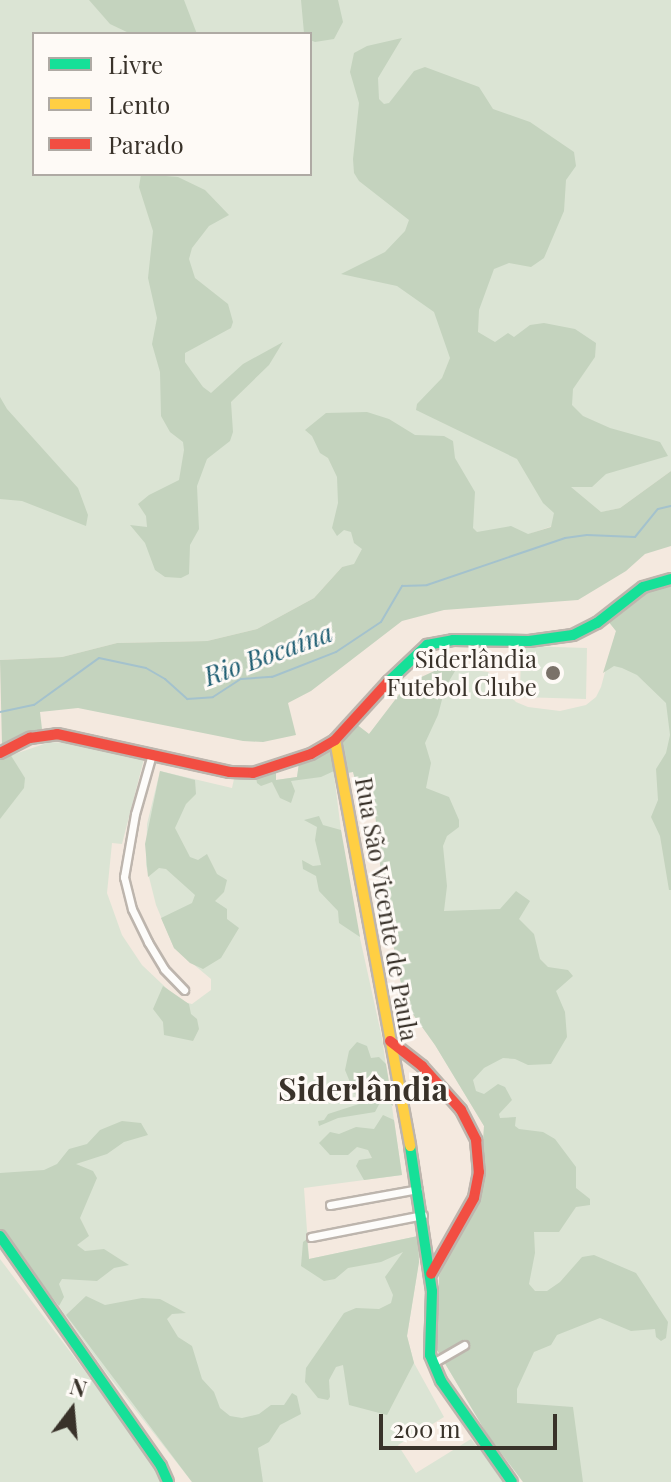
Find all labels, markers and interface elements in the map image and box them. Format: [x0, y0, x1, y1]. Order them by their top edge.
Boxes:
legend [32, 32, 312, 176]
text: Livre [108, 48, 163, 80]
text: Lento [108, 88, 170, 120]
text: Parado [108, 128, 184, 160]
water label: Rio Bocaína [199, 616, 337, 692]
place label: Siderlândia Futebol Clube [387, 645, 537, 701]
marker: Siderlândia Futebol Clube [544, 664, 562, 682]
street label: Rua São Vicente de Paula [350, 774, 424, 1044]
district label: Siderlândia [278, 1069, 448, 1107]
north arrow [32, 1370, 112, 1450]
text: N [67, 1370, 90, 1404]
scale bar [383, 1398, 561, 1448]
text: 200 m [393, 1412, 461, 1444]

